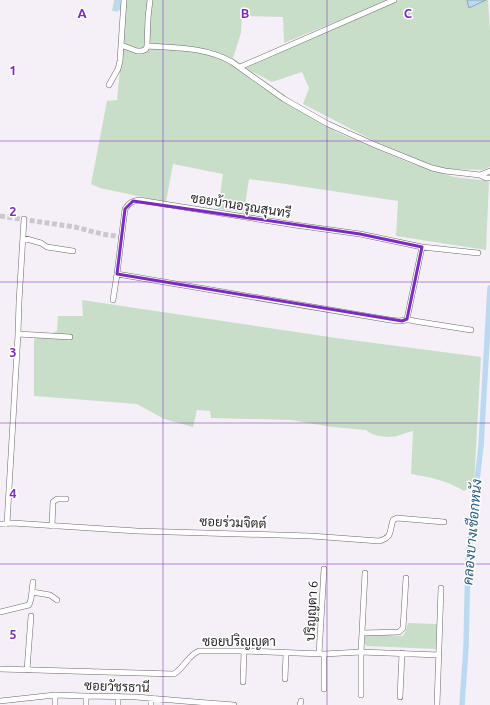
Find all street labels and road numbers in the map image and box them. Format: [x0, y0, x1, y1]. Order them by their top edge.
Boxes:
street label: ซอยบ้านอรุณสุนทรี [189, 188, 293, 223]
street label: ซอยร่วมจิตต์ [199, 512, 267, 530]
street label: ปริญญดา 6 [301, 580, 322, 642]
street label: ซอยปริญญดา [202, 633, 276, 650]
street label: ซอยวัชรธานี [84, 676, 150, 694]

